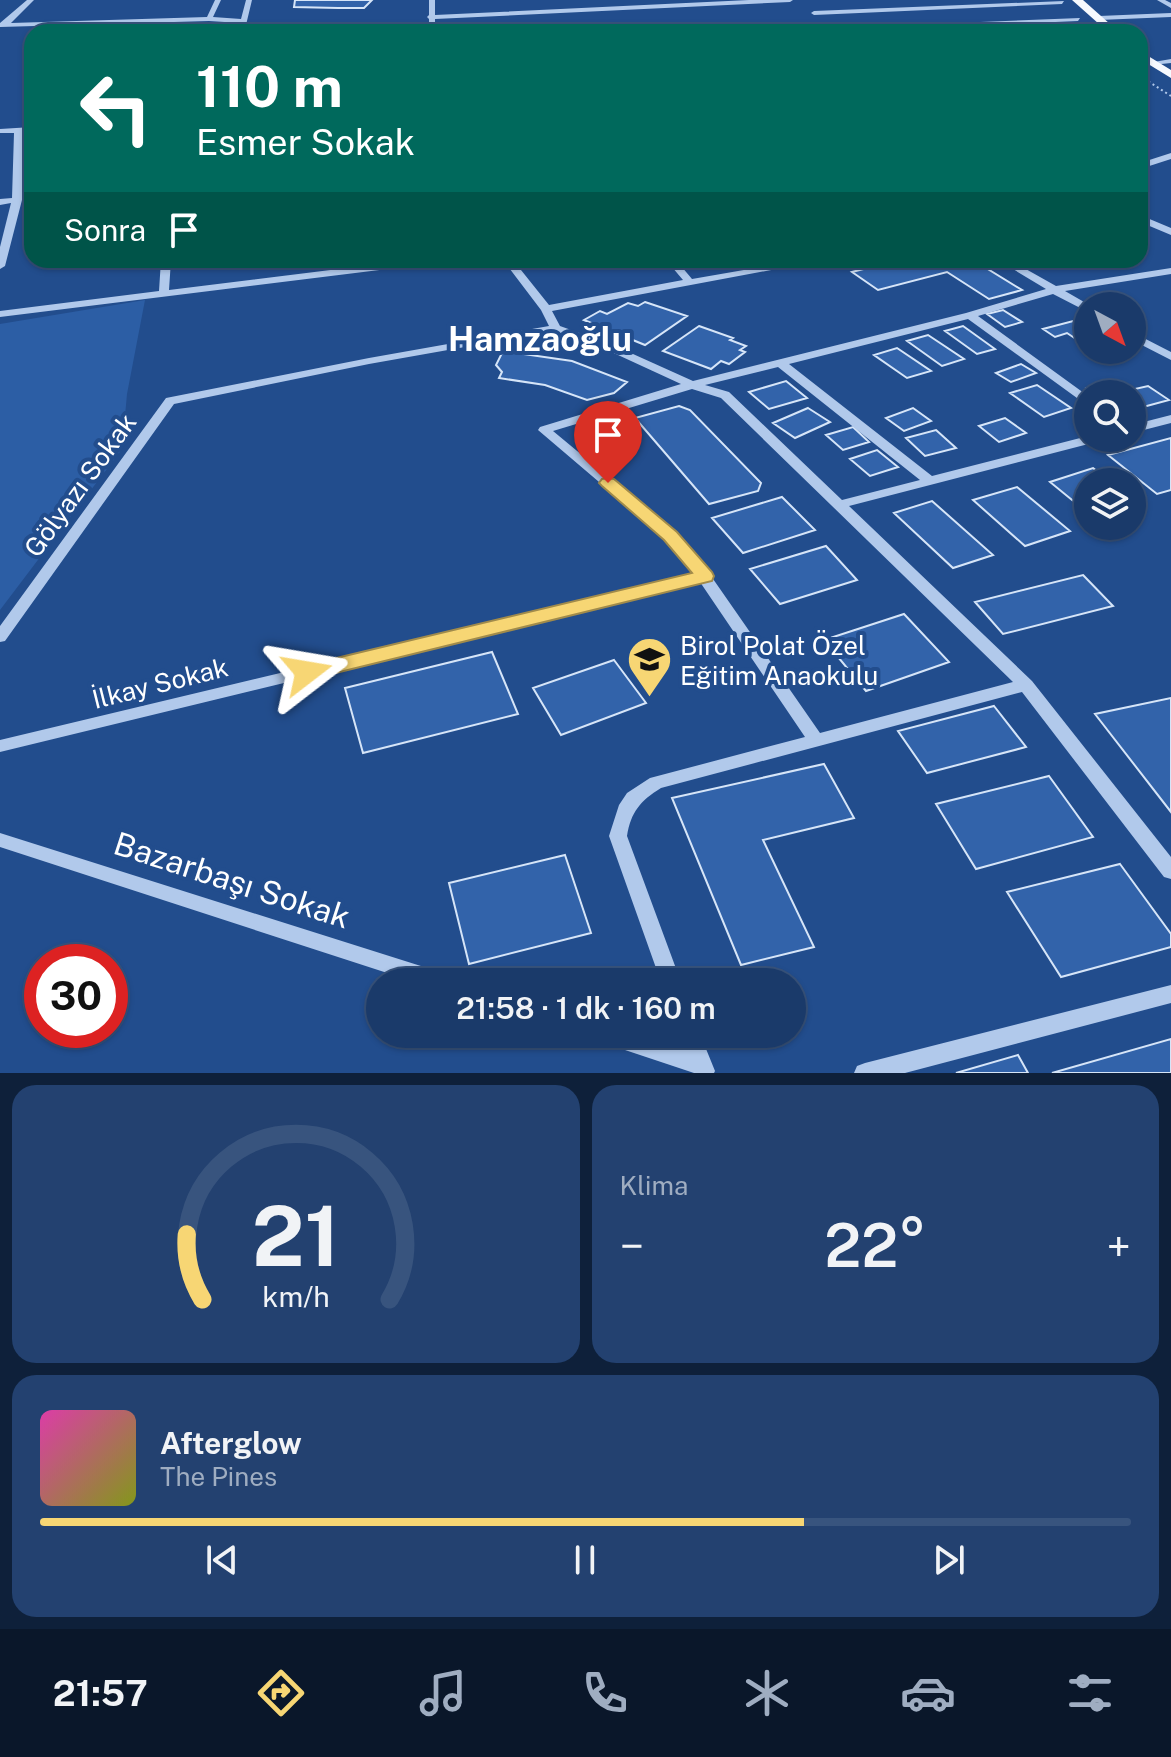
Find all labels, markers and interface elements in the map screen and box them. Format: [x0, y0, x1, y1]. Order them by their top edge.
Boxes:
text: 110 m [196, 54, 343, 120]
icon: left [64, 56, 168, 160]
text: Esmer Sokak [196, 121, 415, 163]
icon: arrive [162, 208, 206, 252]
text: Sonra [64, 212, 146, 248]
north arrow [1074, 292, 1146, 364]
map controls [1074, 292, 1146, 540]
district label: Hamzaoğlu [448, 319, 632, 359]
button: search [1074, 380, 1146, 452]
pin [574, 401, 642, 483]
street label: Gölyazı Sokak [18, 407, 142, 563]
icon: arrive [586, 413, 630, 457]
button: layers [1074, 468, 1146, 540]
position arrow [265, 630, 349, 714]
place label: Birol Polat Özel Eğitim Anaokulu [680, 630, 878, 691]
school or university icon: Birol Polat Özel Eğitim Anaokulu [625, 636, 673, 699]
street label: İlkay Sokak [89, 651, 231, 715]
street label: Bazarbaşı Sokak [109, 824, 355, 936]
speed limit sign: 30 [24, 944, 128, 1048]
text: 21:58 · 1 dk · 160 m [456, 990, 716, 1026]
text: Klima [620, 1170, 688, 1201]
text: 21 [252, 1187, 340, 1285]
text: 22° [824, 1210, 926, 1281]
text: − [620, 1220, 644, 1272]
text: + [1107, 1220, 1131, 1272]
text: km/h [262, 1280, 329, 1313]
text: Afterglow [160, 1425, 302, 1461]
text: The Pines [160, 1461, 277, 1492]
icon: previous [200, 1538, 244, 1582]
icon: pause [563, 1538, 607, 1582]
icon: next [927, 1538, 971, 1582]
icon: directions [253, 1665, 309, 1721]
icon: music [415, 1665, 471, 1721]
icon: phone [577, 1665, 633, 1721]
icon: climate [739, 1665, 795, 1721]
icon: car [900, 1665, 956, 1721]
icon: filters [1062, 1665, 1118, 1721]
text: 21:57 [53, 1672, 148, 1714]

